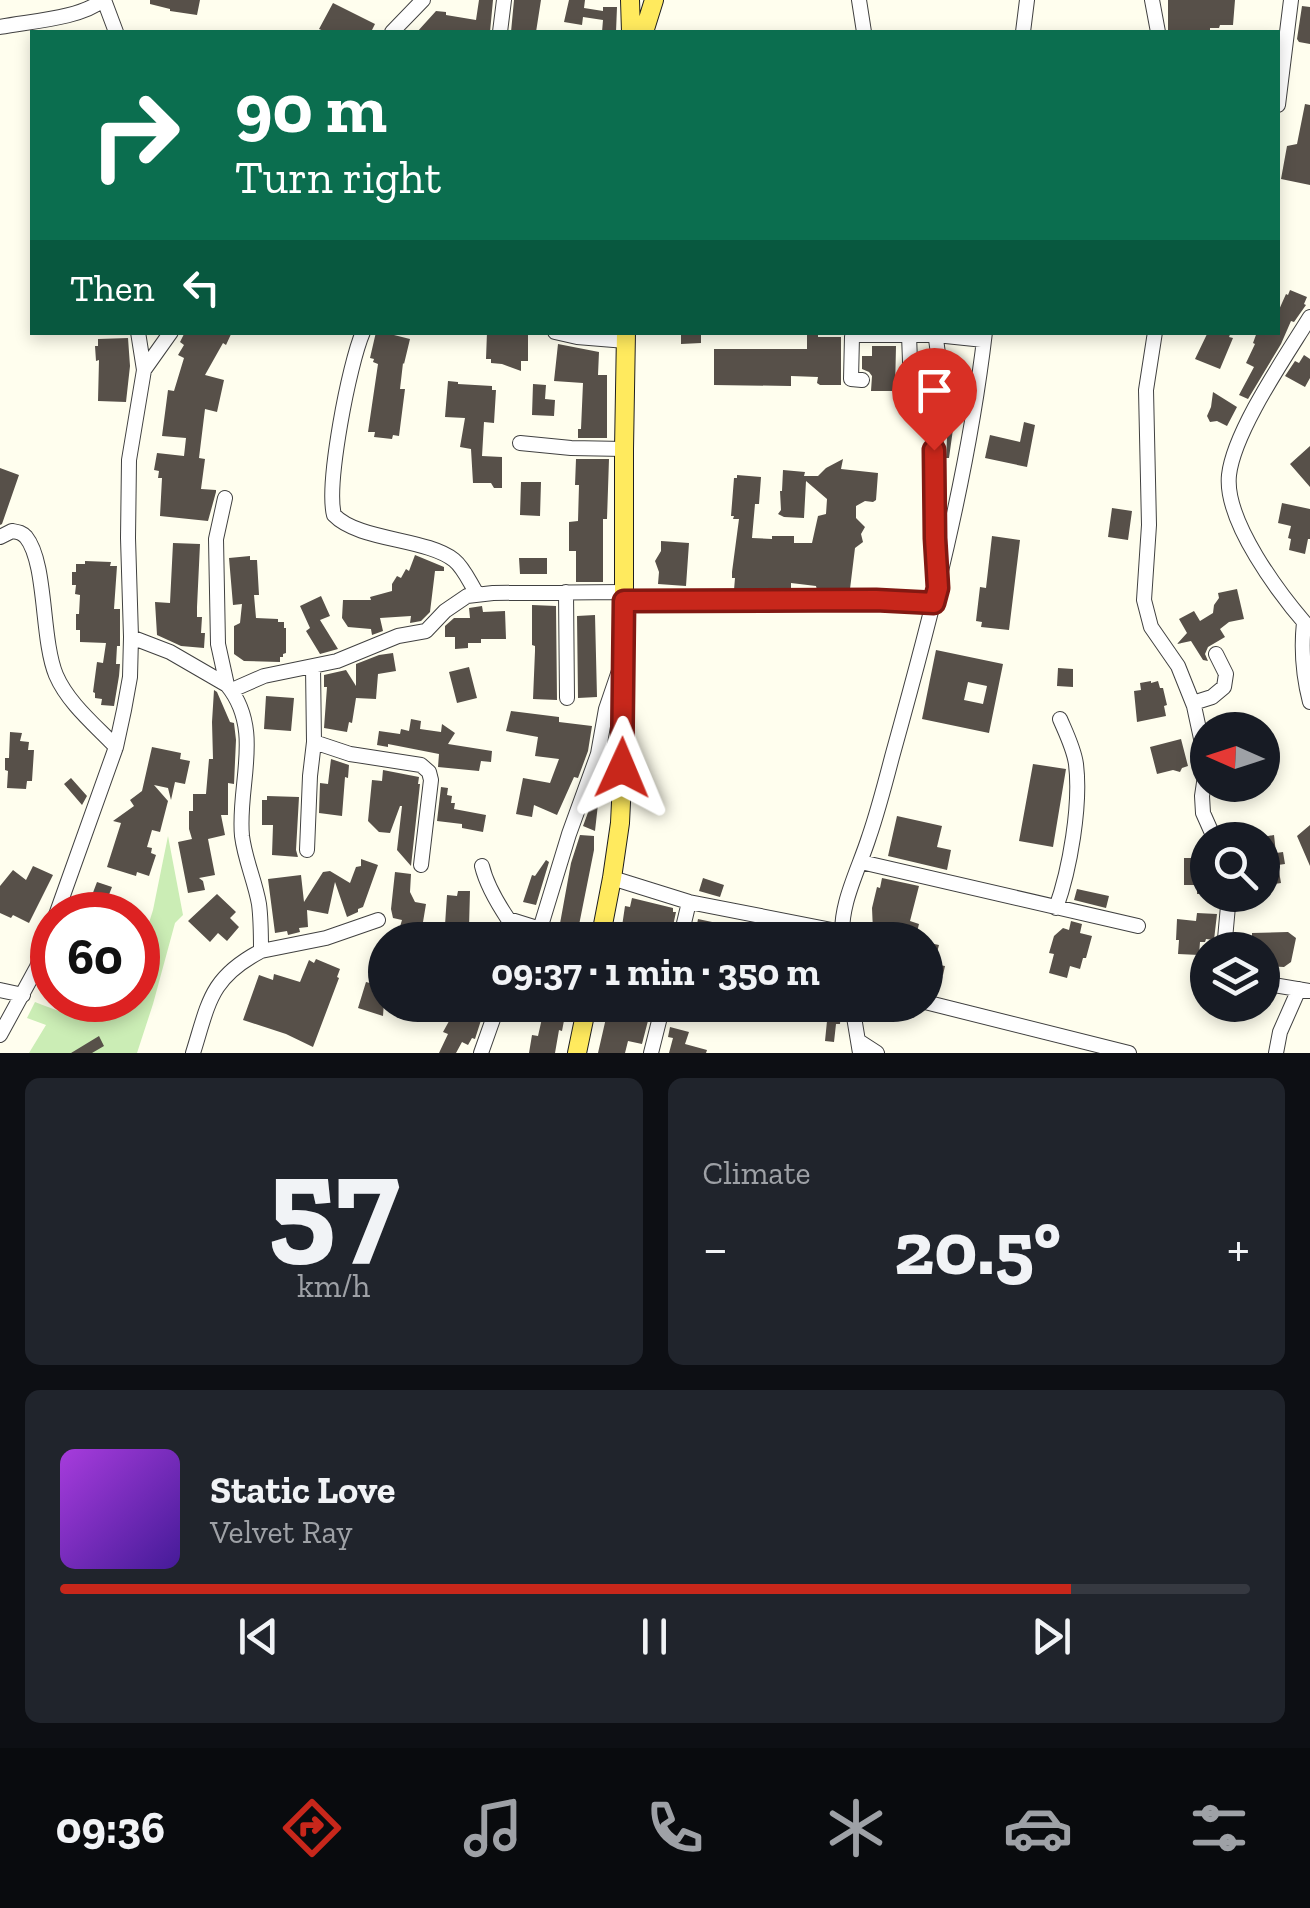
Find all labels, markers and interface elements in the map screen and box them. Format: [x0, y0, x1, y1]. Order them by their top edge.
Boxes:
text: 90 m [235, 66, 387, 150]
icon: right [70, 70, 200, 200]
text: Turn right [235, 151, 441, 205]
icon: left [174, 260, 229, 315]
text: Then [70, 265, 154, 311]
pin [892, 348, 977, 451]
icon: arrive [907, 363, 962, 418]
north arrow [1190, 712, 1280, 802]
map controls [1190, 712, 1280, 1022]
position arrow [570, 716, 674, 820]
button: search [1190, 822, 1280, 912]
speed limit sign: 60 [30, 892, 160, 1022]
button: layers [1190, 932, 1280, 1022]
text: 09:37 · 1 min · 350 m [491, 949, 820, 995]
text: 57 [268, 1124, 400, 1280]
text: Climate [703, 1154, 811, 1192]
text: 20.5° [894, 1203, 1061, 1293]
text: − [703, 1215, 728, 1281]
text: + [1227, 1215, 1250, 1281]
text: km/h [297, 1267, 370, 1305]
text: Static Love [210, 1467, 395, 1513]
text: Velvet Ray [210, 1513, 353, 1551]
icon: previous [231, 1609, 286, 1664]
icon: pause [627, 1609, 682, 1664]
icon: next [1024, 1609, 1079, 1664]
icon: directions [277, 1793, 347, 1863]
icon: music [458, 1793, 528, 1863]
icon: phone [640, 1793, 710, 1863]
icon: climate [821, 1793, 891, 1863]
icon: car [1003, 1793, 1073, 1863]
icon: filters [1184, 1793, 1254, 1863]
text: 09:36 [56, 1801, 165, 1855]

